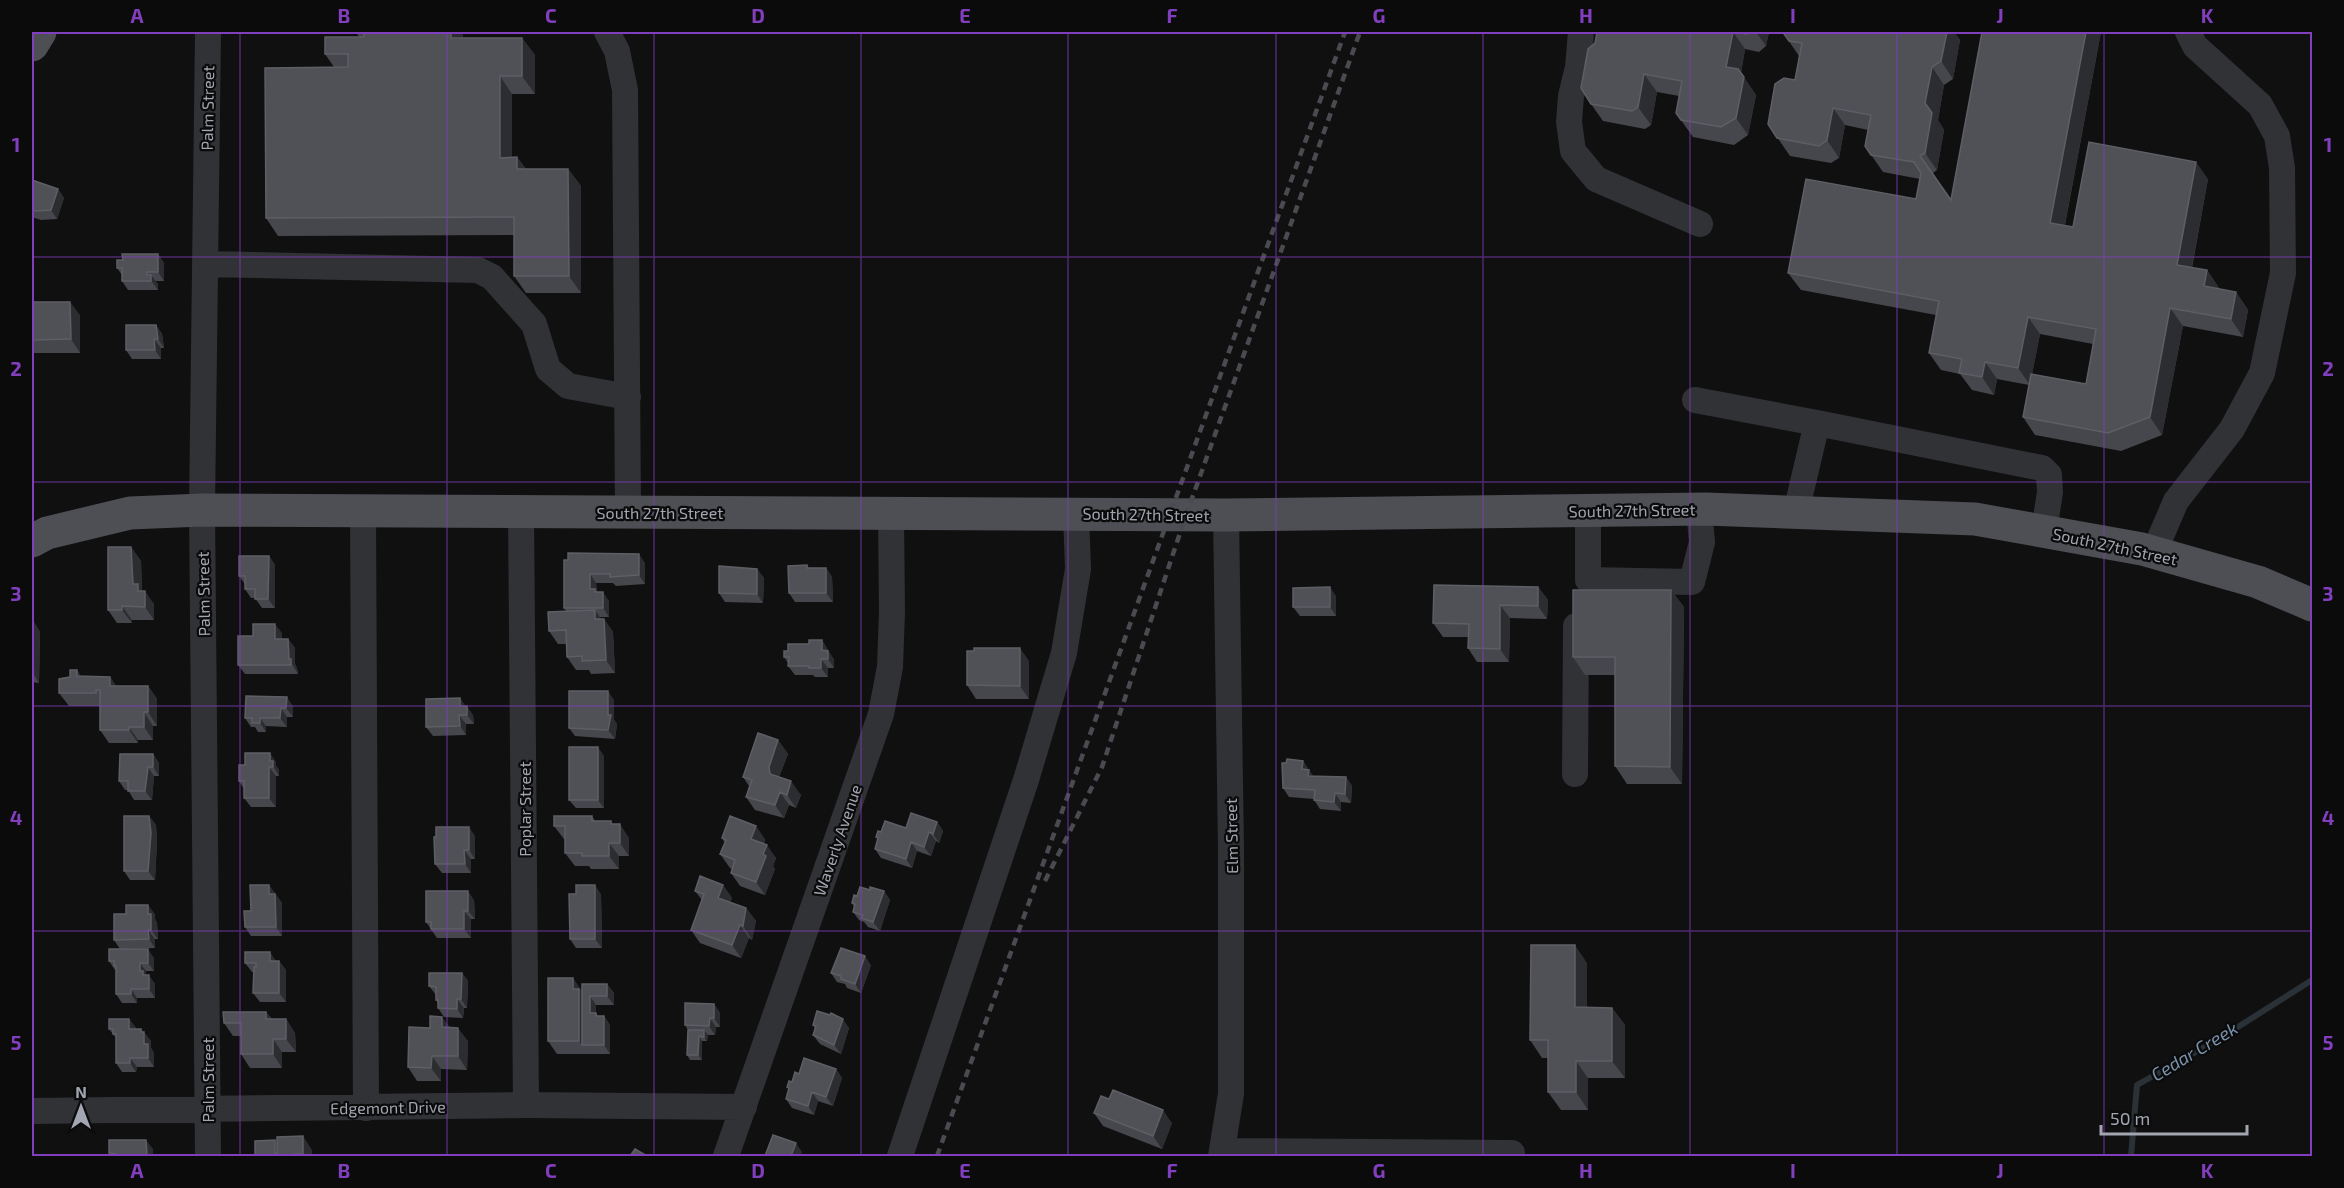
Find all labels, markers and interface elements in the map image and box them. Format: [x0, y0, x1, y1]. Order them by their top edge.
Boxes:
text: A [130, 3, 144, 27]
text: B [338, 3, 350, 27]
text: C [545, 3, 557, 27]
text: D [751, 3, 765, 27]
text: E [959, 3, 971, 27]
text: F [1166, 3, 1178, 27]
text: G [1373, 3, 1385, 27]
text: H [1579, 3, 1593, 27]
text: I [1790, 3, 1796, 27]
text: J [1996, 3, 2004, 27]
text: K [2201, 3, 2214, 27]
street label: Palm Street [197, 65, 217, 151]
text: 1 [12, 132, 20, 156]
text: 1 [2324, 132, 2332, 156]
text: 2 [10, 356, 22, 380]
text: 2 [2322, 356, 2334, 380]
street label: South 27th Street [1568, 499, 1696, 521]
street label: South 27th Street [597, 503, 723, 522]
street label: South 27th Street [1082, 503, 1210, 525]
street label: South 27th Street [2051, 524, 2179, 568]
street label: Palm Street [193, 551, 213, 637]
text: 3 [10, 581, 22, 605]
text: 3 [2322, 581, 2334, 605]
street label: Poplar Street [515, 761, 534, 857]
street label: Waverly Avenue [809, 782, 865, 898]
street label: Elm Street [1221, 798, 1241, 874]
text: 4 [10, 805, 23, 829]
text: 4 [2322, 805, 2335, 829]
water label: Cedar Creek [2147, 1017, 2241, 1085]
text: 5 [10, 1030, 22, 1054]
text: 5 [2322, 1030, 2334, 1054]
street label: Palm Street [198, 1038, 217, 1122]
north arrow [51, 1077, 111, 1137]
text: N [75, 1082, 87, 1101]
street label: Edgemont Drive [330, 1096, 446, 1118]
scale bar [2101, 1098, 2246, 1136]
text: 50 m [2110, 1107, 2150, 1129]
text: A [130, 1158, 144, 1182]
text: B [338, 1158, 350, 1182]
text: C [545, 1158, 557, 1182]
text: D [751, 1158, 765, 1182]
text: E [959, 1158, 971, 1182]
text: F [1166, 1158, 1178, 1182]
text: G [1373, 1158, 1385, 1182]
text: H [1579, 1158, 1593, 1182]
text: I [1790, 1158, 1796, 1182]
text: J [1996, 1158, 2004, 1182]
text: K [2201, 1158, 2214, 1182]

